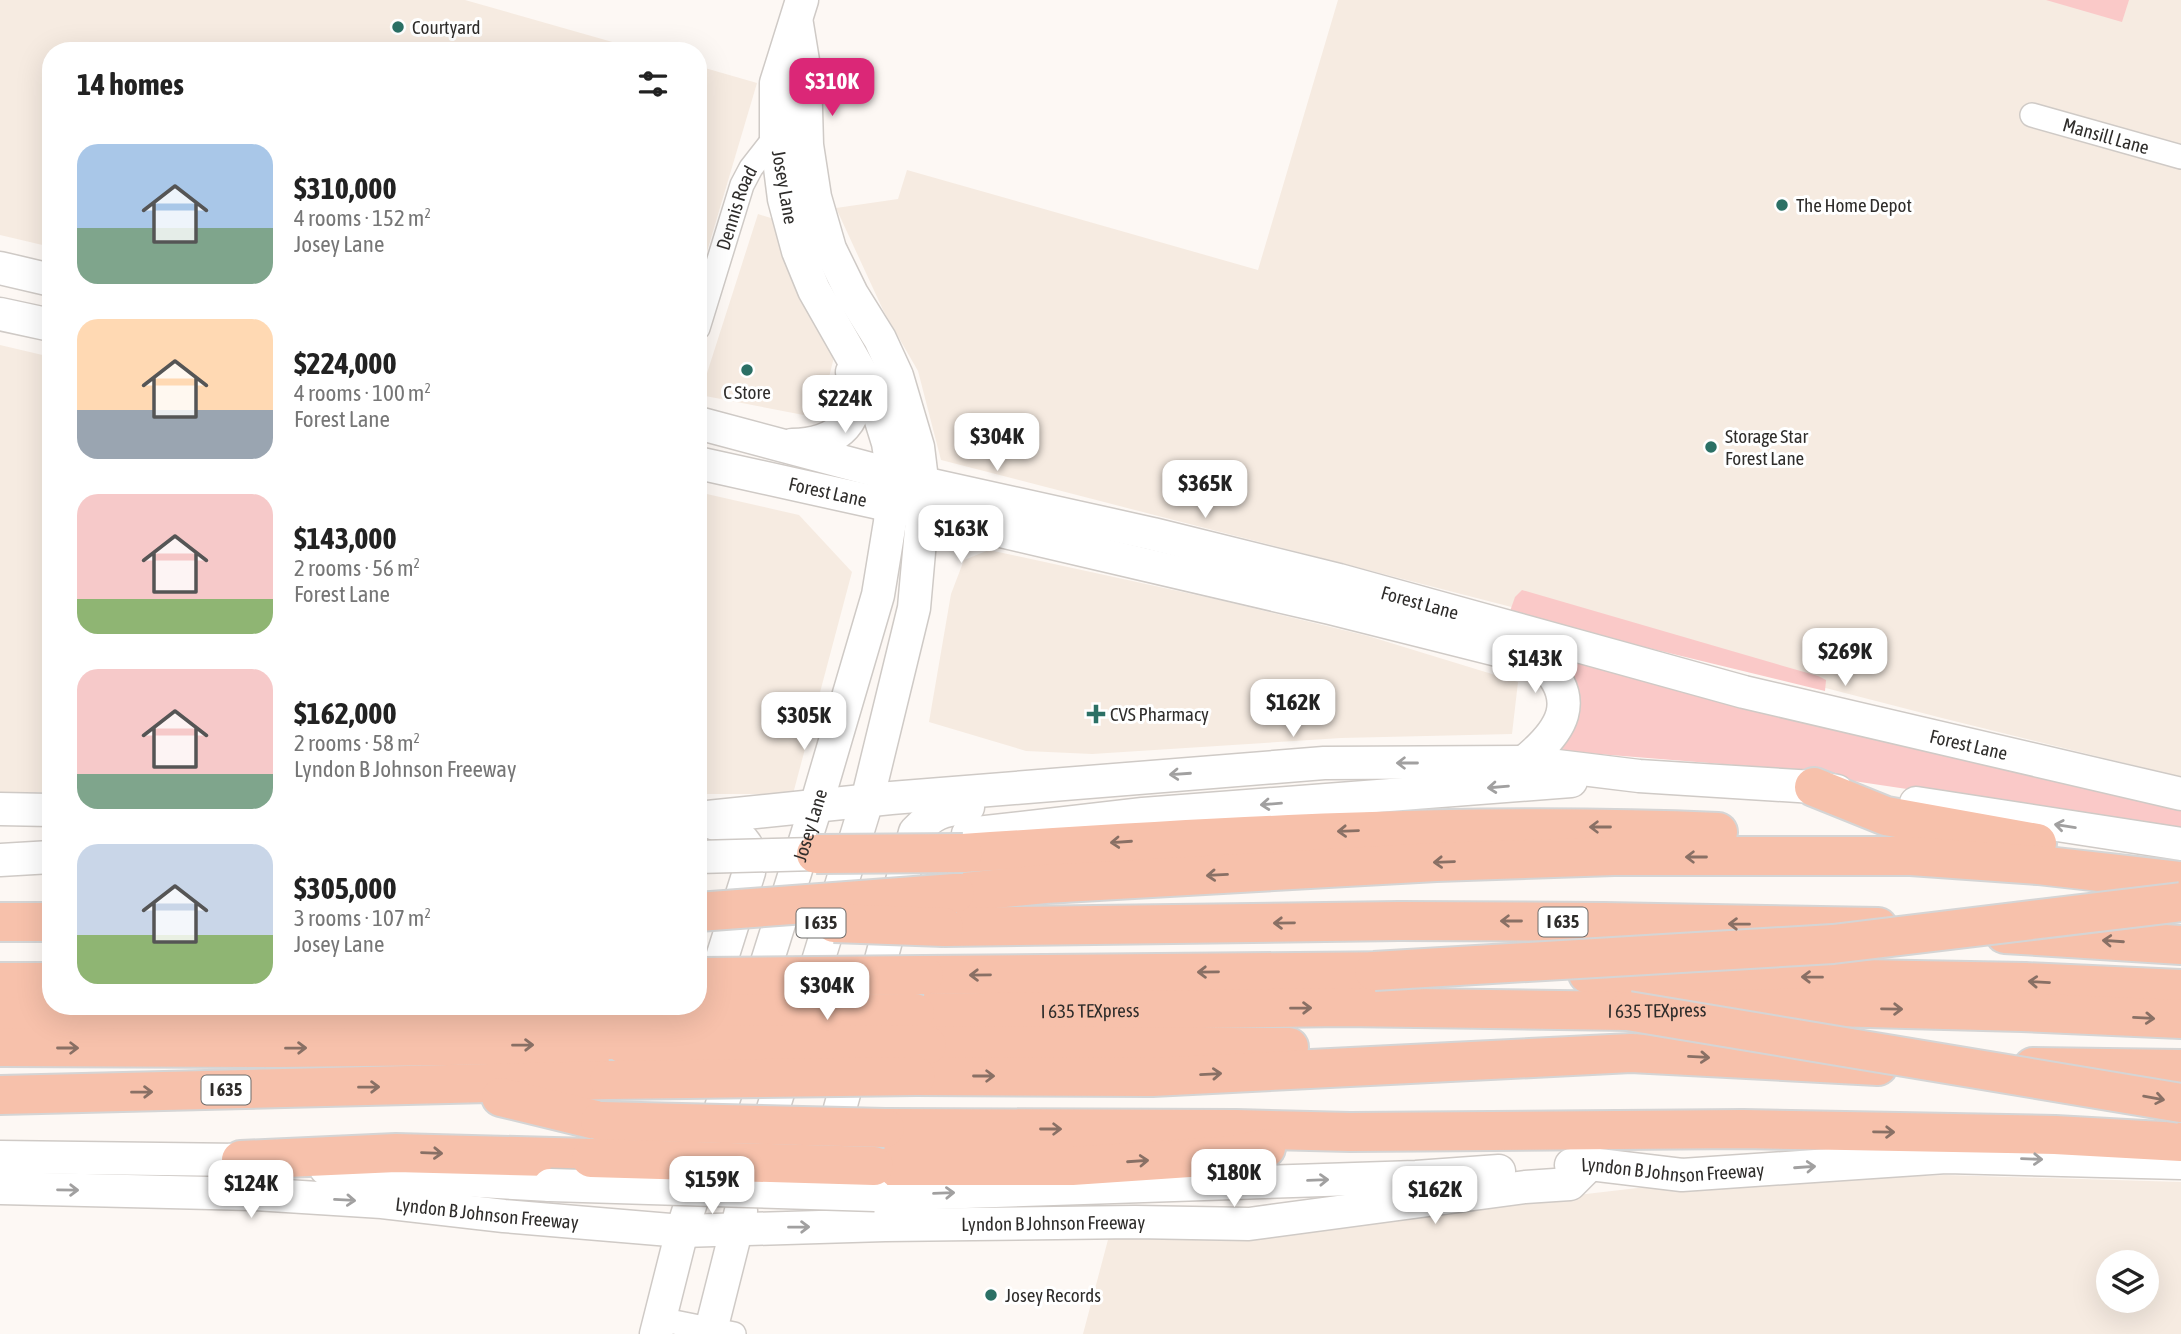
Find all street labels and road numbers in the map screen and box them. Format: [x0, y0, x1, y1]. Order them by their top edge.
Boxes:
street label: Mansill Lane [2060, 113, 2152, 159]
street label: Josey Lane [768, 148, 802, 226]
street label: Dennis Road [712, 162, 761, 253]
street label: Forest Lane [787, 472, 869, 511]
street label: Forest Lane [1379, 581, 1461, 624]
street label: Forest Lane [1928, 725, 2010, 764]
street label: Josey Lane [788, 786, 831, 864]
road number: I 635 [796, 908, 846, 938]
road number: I 635 [1538, 908, 1588, 937]
street label: I 635 TEXpress [1607, 998, 1707, 1022]
street label: I 635 TEXpress [1041, 999, 1140, 1022]
road number: I 635 [202, 1076, 250, 1105]
street label: Lyndon B Johnson Freeway [1580, 1153, 1765, 1186]
street label: Lyndon B Johnson Freeway [394, 1193, 580, 1233]
street label: Lyndon B Johnson Freeway [961, 1211, 1145, 1235]

